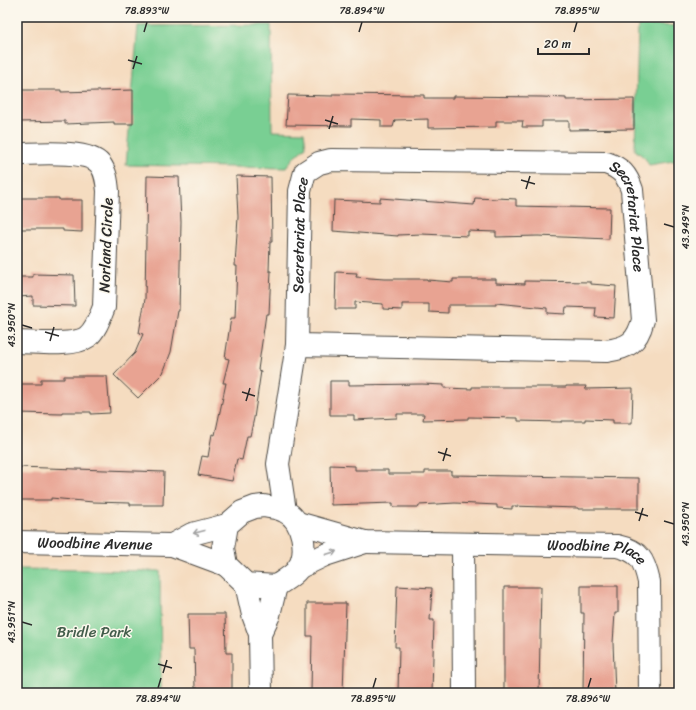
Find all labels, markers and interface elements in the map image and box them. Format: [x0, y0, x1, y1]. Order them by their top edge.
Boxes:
text: 78.893°W [125, 2, 169, 20]
text: 78.894°W [339, 2, 385, 20]
text: 78.895°W [554, 2, 600, 20]
scale bar [538, 30, 589, 56]
text: 20 m [544, 33, 571, 55]
street label: Secretariat Place [605, 153, 652, 273]
street label: Secretariat Place [285, 174, 316, 294]
street label: Norland Circle [91, 197, 121, 293]
text: 43.949°N [677, 205, 695, 249]
text: 43.950°N [3, 303, 21, 347]
text: 43.950°N [677, 502, 695, 546]
street label: Woodbine Avenue [37, 529, 153, 558]
one-way arrow [192, 529, 205, 536]
street label: Woodbine Place [547, 532, 654, 570]
one-way arrow [324, 549, 337, 556]
text: 43.951°N [3, 601, 21, 643]
park label: Bridle Park [57, 619, 131, 645]
text: 78.894°W [135, 690, 181, 708]
text: 78.895°W [350, 690, 396, 708]
text: 78.896°W [566, 690, 611, 708]

